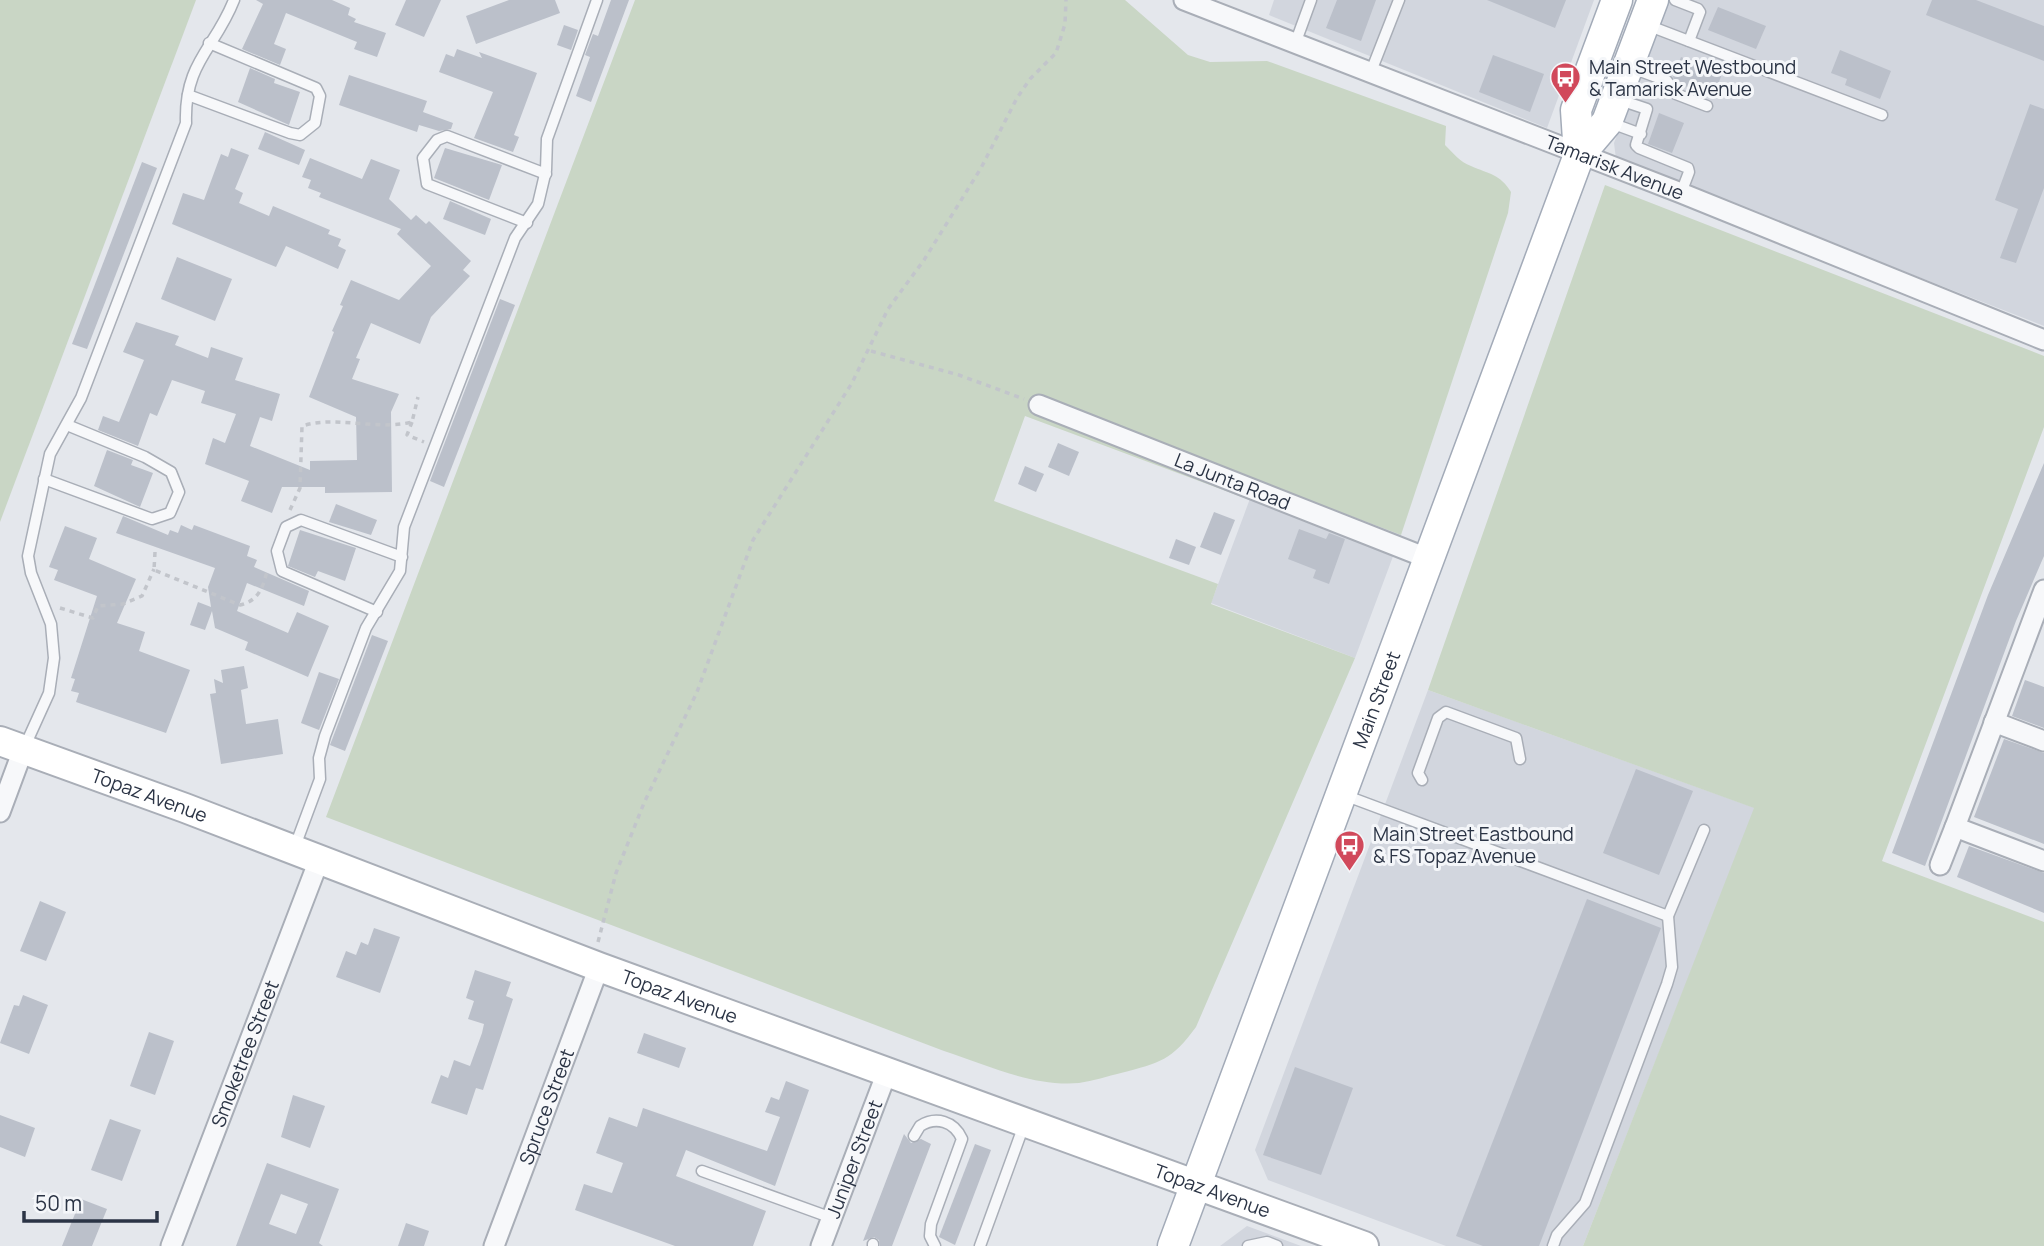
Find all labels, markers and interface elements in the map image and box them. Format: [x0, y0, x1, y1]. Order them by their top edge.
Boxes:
place label: Main Street Westbound & Tamarisk Avenue [1589, 54, 1796, 102]
bus stop icon: Main Street Westbound & Tamarisk Avenue [1549, 61, 1583, 105]
street label: Tamarisk Avenue [1541, 129, 1688, 206]
street label: La Junta Road [1171, 447, 1294, 516]
street label: Main Street [1346, 647, 1406, 752]
street label: Topaz Avenue [88, 762, 211, 828]
place label: Main Street Eastbound & FS Topaz Avenue [1373, 821, 1574, 869]
bus stop icon: Main Street Eastbound & FS Topaz Avenue [1333, 828, 1367, 872]
street label: Topaz Avenue [618, 963, 741, 1029]
street label: Smoketree Street [205, 976, 285, 1131]
street label: Spruce Street [513, 1045, 580, 1168]
street label: Juniper Street [820, 1096, 888, 1222]
street label: Topaz Avenue [1151, 1158, 1274, 1224]
scale bar [24, 1180, 158, 1224]
text: 50 m [35, 1189, 82, 1217]

